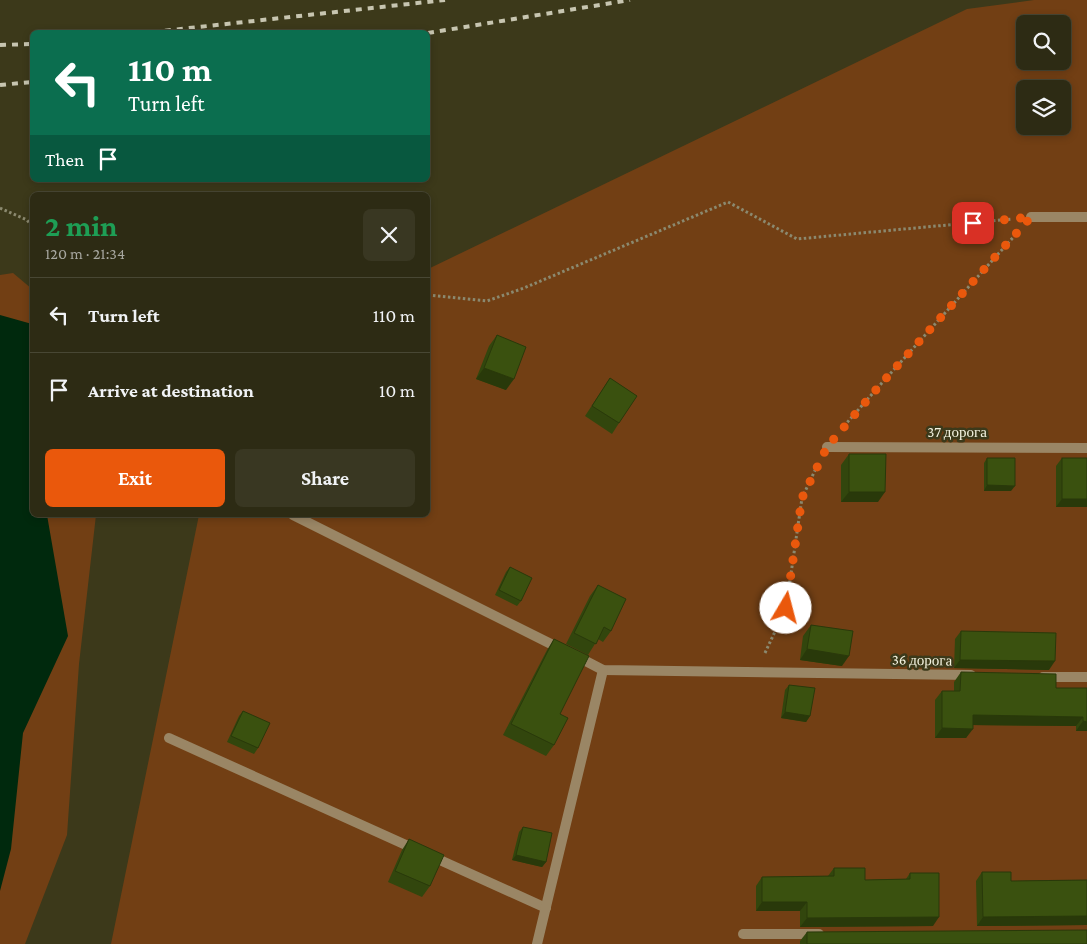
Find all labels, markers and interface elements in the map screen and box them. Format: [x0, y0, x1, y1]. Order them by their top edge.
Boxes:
map controls [1016, 15, 1071, 135]
button: search [1016, 15, 1071, 70]
icon: left [45, 50, 110, 115]
text: 110 m [128, 50, 212, 89]
button: layers [1016, 80, 1071, 135]
text: Turn left [128, 91, 205, 116]
icon: arrive [94, 145, 122, 173]
text: Then [45, 149, 84, 170]
pin [952, 202, 994, 244]
text: 2 min [45, 209, 117, 242]
button: close [363, 209, 415, 261]
icon: arrive [959, 209, 987, 237]
text: 120 m · 21:34 [45, 245, 125, 262]
icon: left [45, 301, 73, 329]
text: Turn left [88, 305, 160, 326]
text: 110 m [373, 305, 415, 326]
icon: arrive [45, 376, 73, 404]
text: Arrive at destination [88, 380, 254, 401]
text: 10 m [379, 380, 415, 401]
street label: 37 дорога [927, 424, 987, 440]
button: Exit [45, 449, 225, 507]
button: Share [235, 449, 415, 507]
position arrow [759, 581, 811, 633]
street label: 36 дорога [892, 651, 953, 669]

